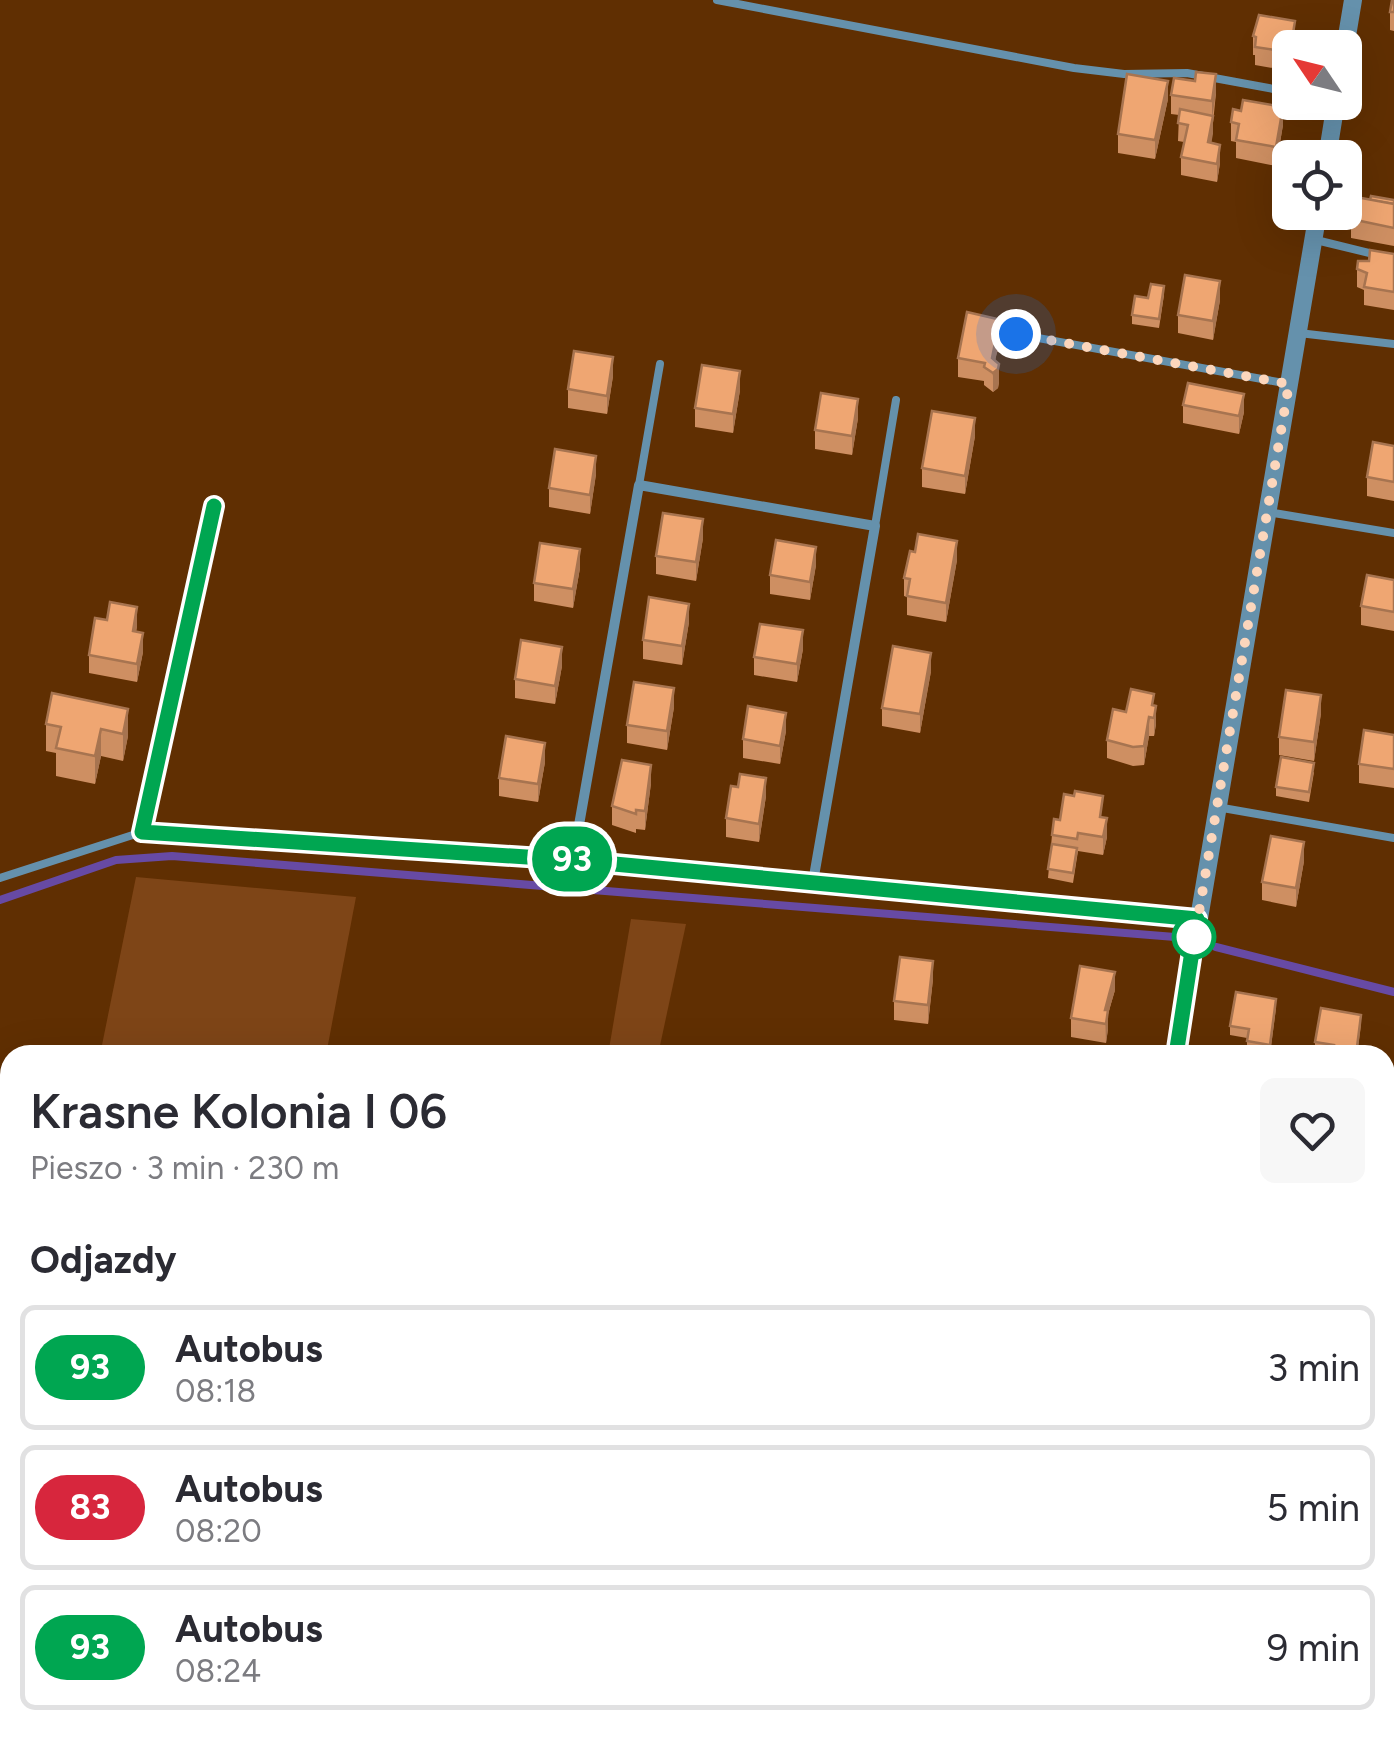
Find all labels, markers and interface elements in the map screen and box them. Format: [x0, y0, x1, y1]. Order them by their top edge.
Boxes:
north arrow [1272, 30, 1362, 120]
map controls [1272, 30, 1362, 230]
button: locate [1272, 140, 1362, 230]
your location [991, 309, 1041, 359]
line badge: 93 [527, 826, 617, 892]
text: 93 [552, 838, 592, 880]
unlabelled marker [1173, 916, 1215, 958]
button: heart [1260, 1078, 1365, 1183]
text: Krasne Kolonia I 06 [30, 1082, 447, 1140]
text: Pieszo · 3 min · 230 m [30, 1149, 339, 1187]
text: Odjazdy [30, 1237, 176, 1283]
text: Autobus [175, 1326, 323, 1372]
text: 3 min [1268, 1345, 1360, 1391]
text: 93 [70, 1346, 110, 1388]
text: 08:18 [175, 1372, 256, 1410]
text: Autobus [175, 1466, 323, 1512]
text: 5 min [1266, 1485, 1360, 1531]
text: 83 [70, 1486, 110, 1528]
text: 08:20 [175, 1512, 262, 1550]
text: Autobus [175, 1606, 323, 1652]
text: 9 min [1267, 1625, 1360, 1671]
text: 93 [70, 1626, 110, 1668]
text: 08:24 [175, 1652, 261, 1690]

